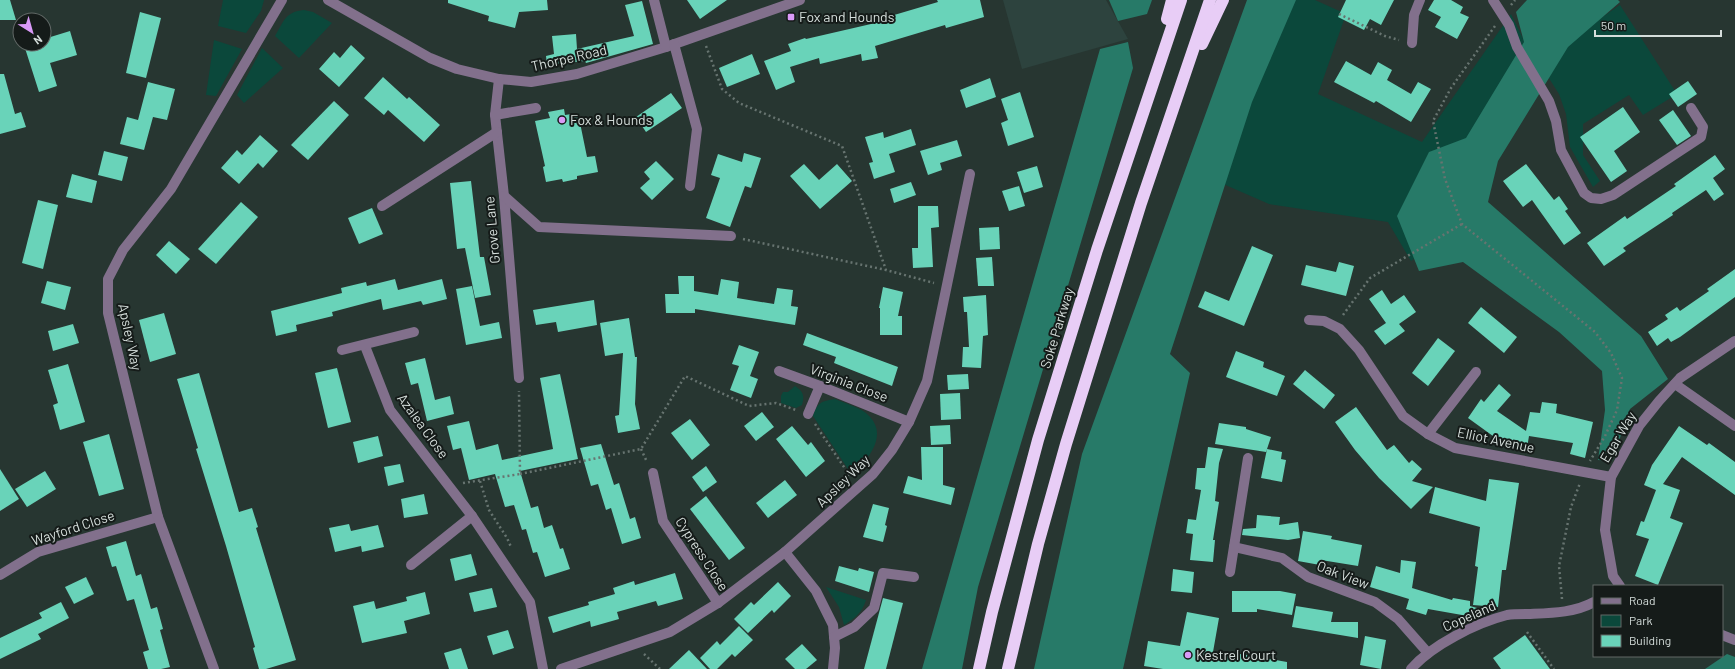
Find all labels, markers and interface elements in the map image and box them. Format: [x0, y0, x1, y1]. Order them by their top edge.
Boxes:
place label: Fox and Hounds [799, 8, 895, 25]
north arrow [12, 12, 52, 52]
marker: Fox and Hounds [786, 12, 796, 22]
scale bar [1595, 12, 1721, 38]
text: 50 m [1601, 18, 1626, 32]
text: N [31, 33, 45, 48]
street label: Thorpe Road [529, 41, 608, 74]
place label: Fox & Hounds [570, 111, 653, 128]
marker: Fox & Hounds [557, 115, 567, 125]
street label: Grove Lane [480, 196, 503, 264]
street label: Soke Parkway [1036, 285, 1077, 370]
street label: Apsley Way [115, 302, 146, 372]
street label: Virginia Close [808, 360, 891, 405]
street label: Azalea Close [394, 390, 453, 461]
street label: Egar Way [1596, 408, 1640, 465]
street label: Elliot Avenue [1456, 423, 1536, 456]
street label: Apsley Way [812, 451, 873, 510]
street label: Wayford Close [29, 506, 116, 549]
street label: Cypress Close [672, 514, 733, 594]
street label: Oak View [1315, 557, 1372, 592]
legend [1593, 585, 1723, 657]
text: Road [1629, 593, 1656, 607]
street label: Copeland [1439, 596, 1498, 635]
text: Park [1629, 613, 1653, 627]
text: Building [1629, 633, 1671, 647]
place label: Kestrel Court [1196, 646, 1276, 663]
marker: Kestrel Court [1183, 650, 1193, 660]

